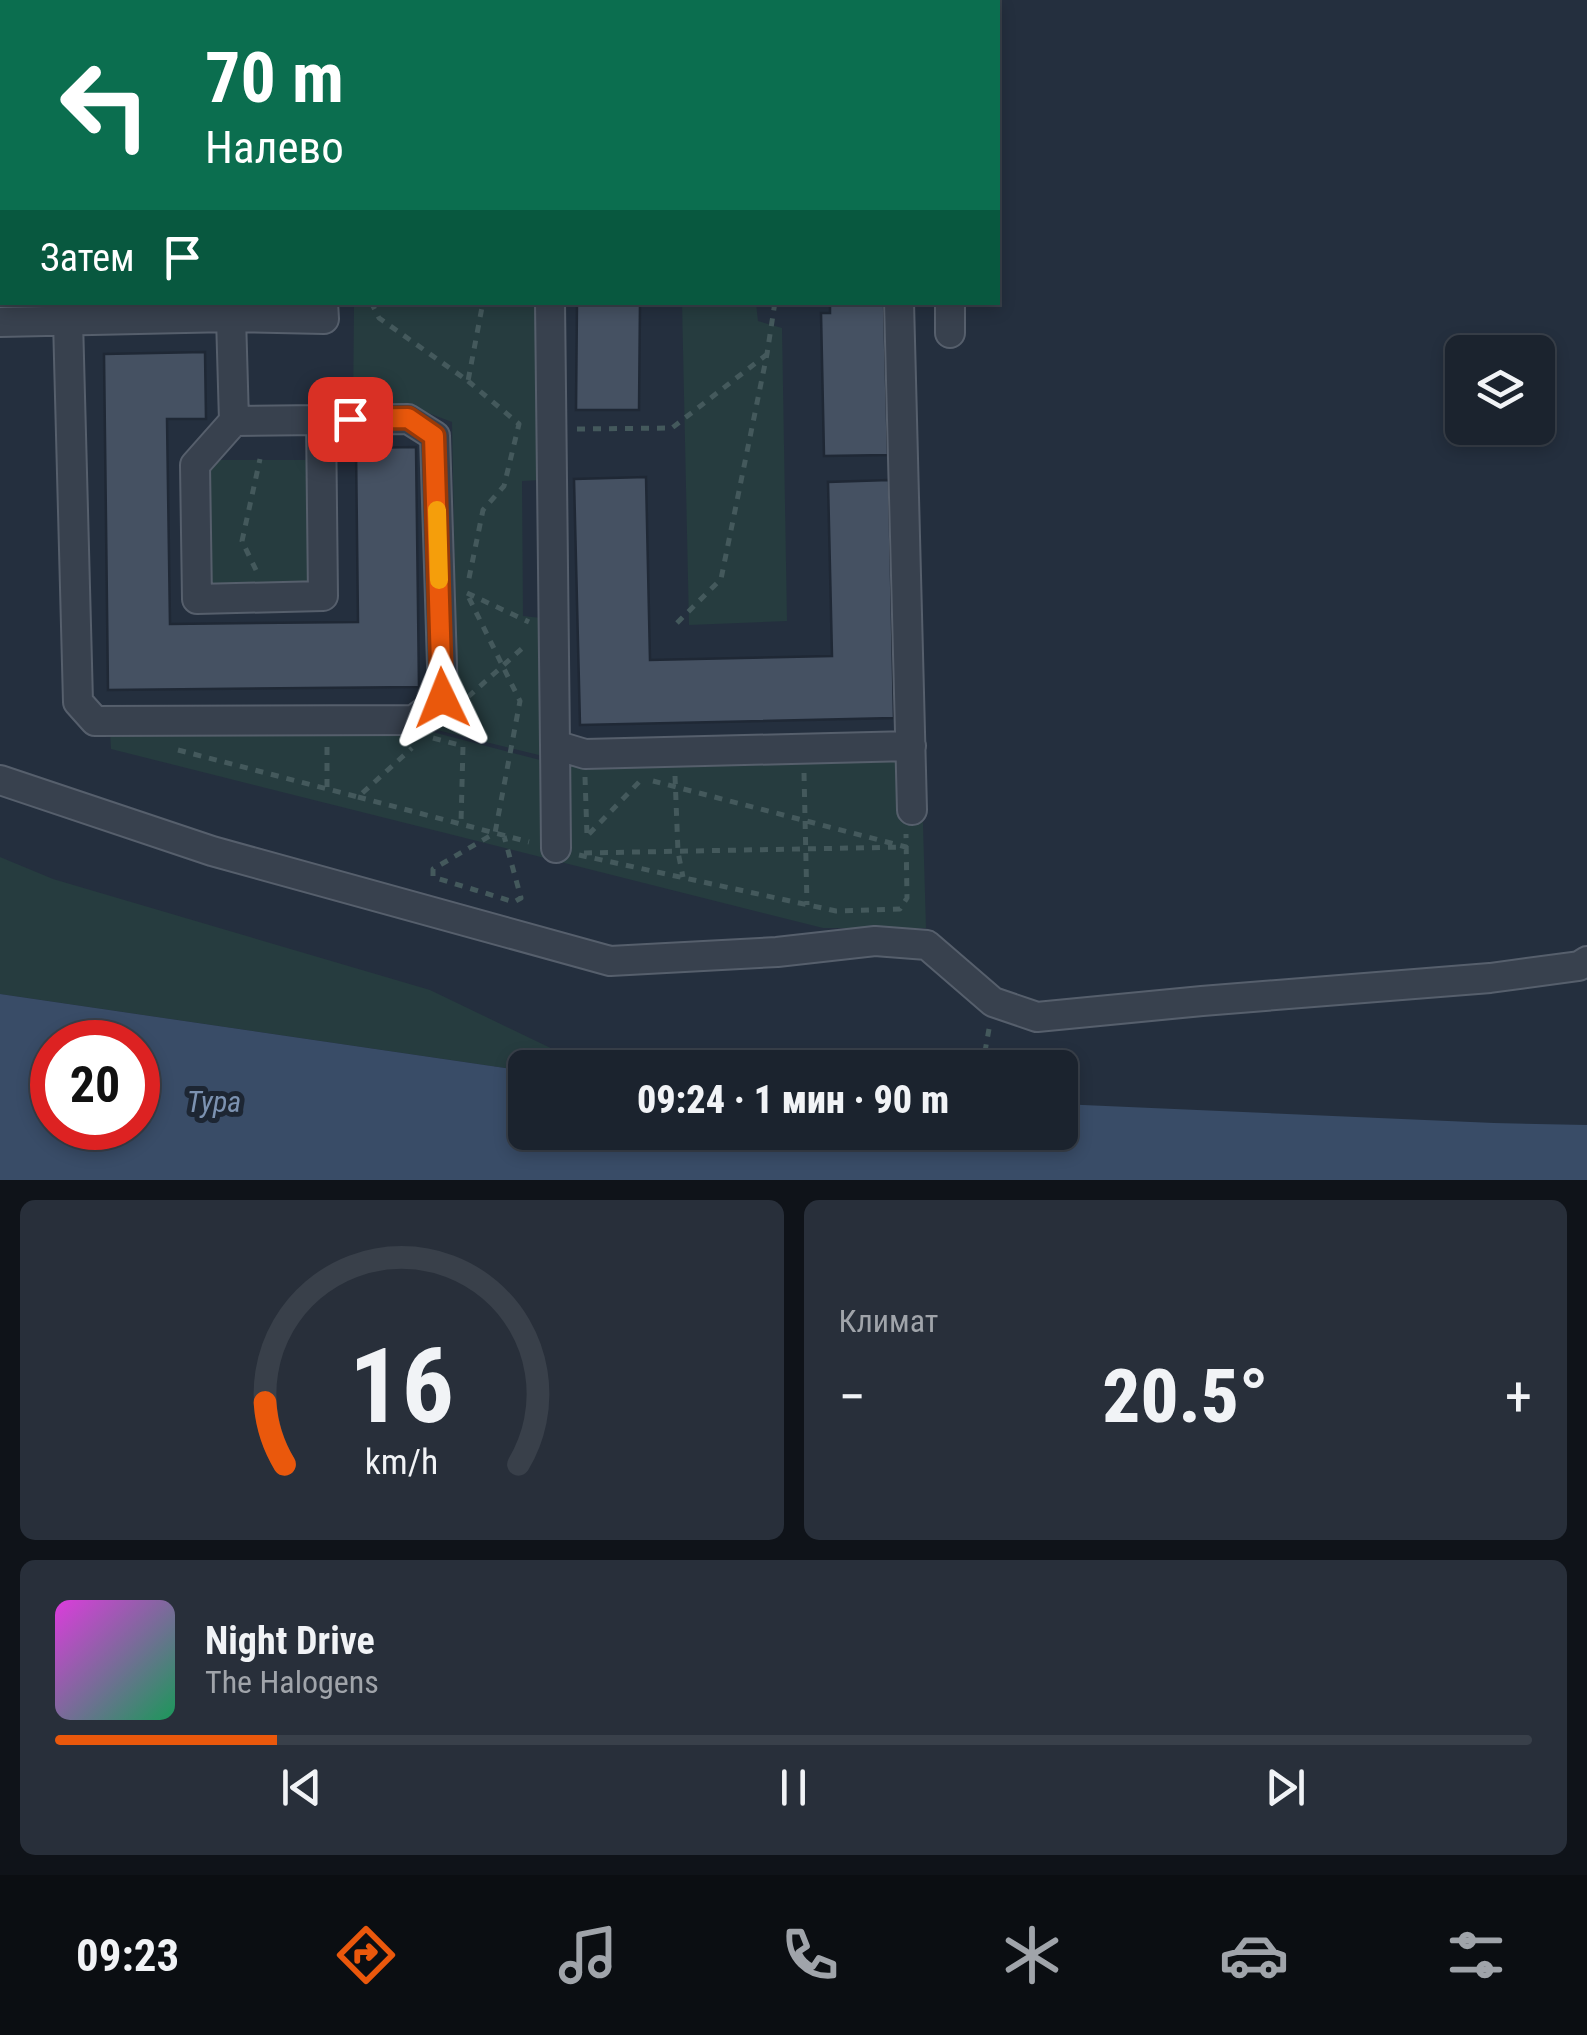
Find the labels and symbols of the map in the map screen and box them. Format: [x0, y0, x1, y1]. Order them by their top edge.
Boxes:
pin [308, 377, 393, 462]
position arrow [390, 646, 494, 750]
speed limit sign: 20 [30, 1020, 160, 1150]
water label: Тура [187, 1084, 241, 1119]

